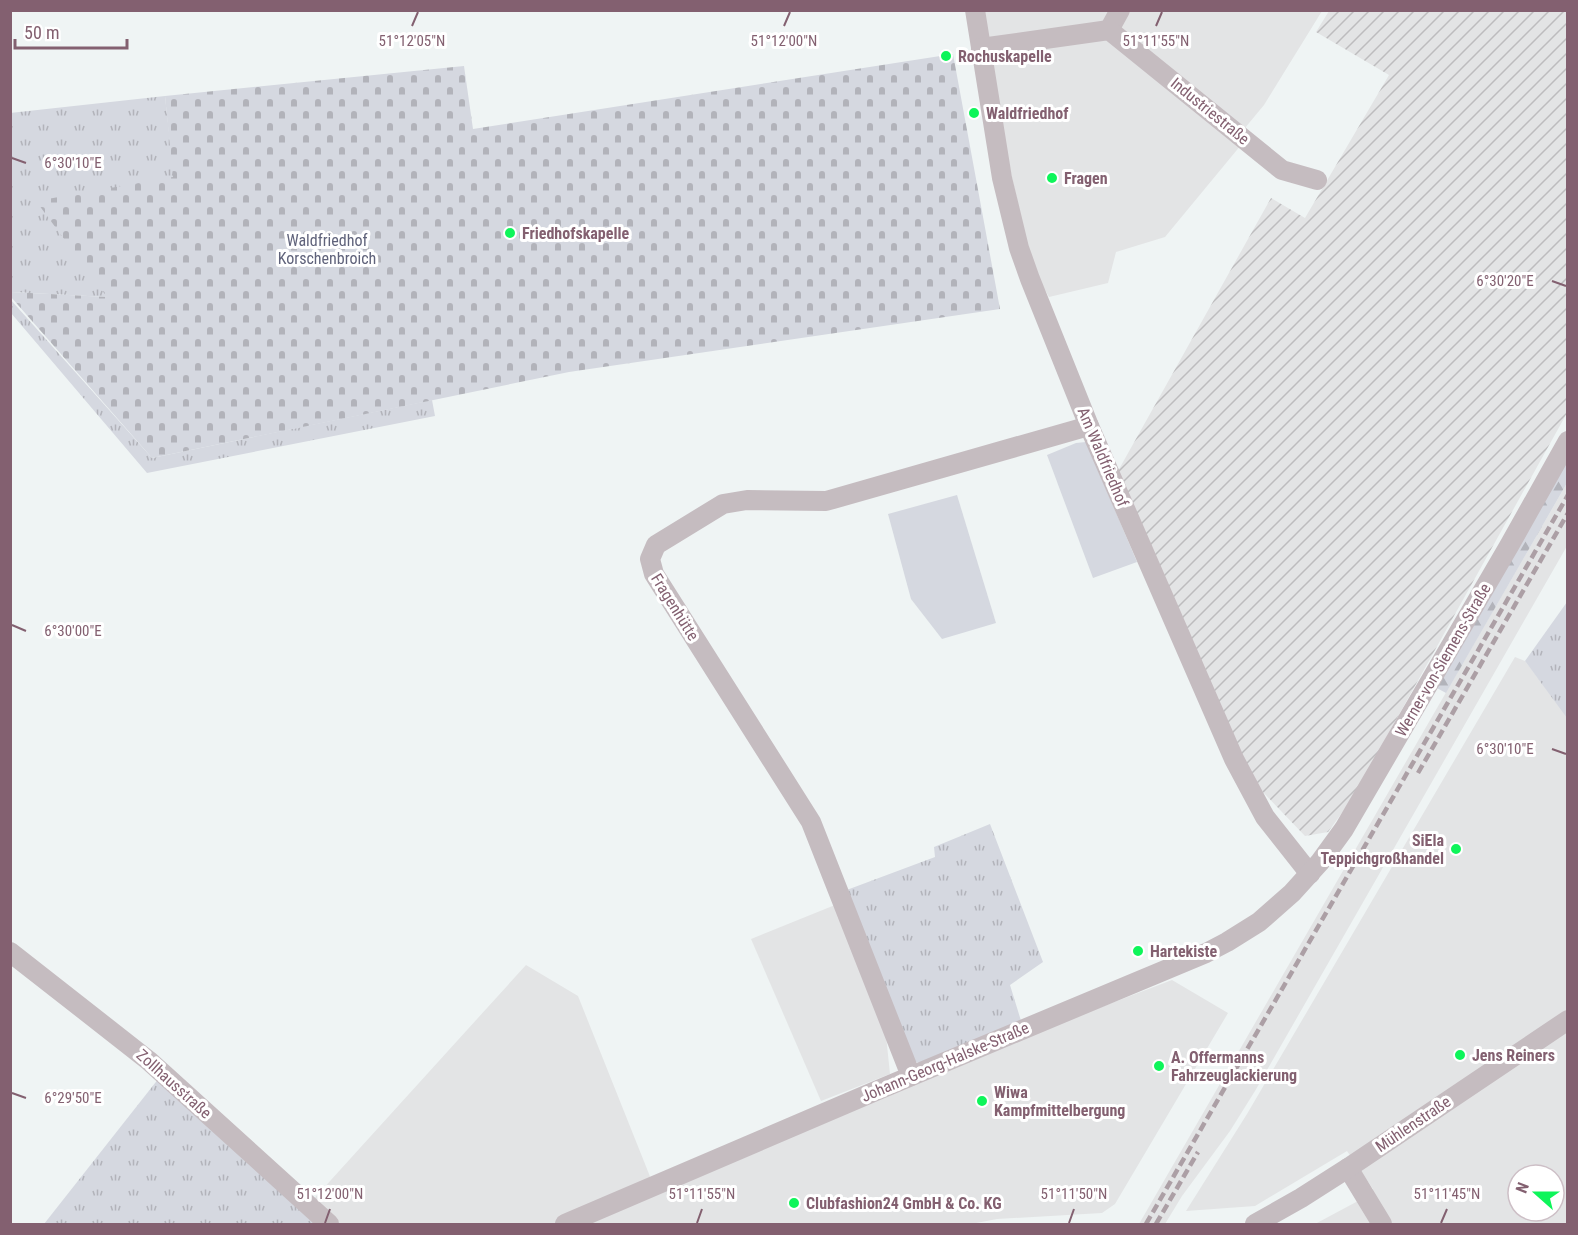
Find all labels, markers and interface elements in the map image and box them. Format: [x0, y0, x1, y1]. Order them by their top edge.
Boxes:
scale bar [15, 12, 128, 50]
text: 50 m [24, 22, 59, 43]
text: 51°12'05"N [379, 32, 445, 50]
text: 51°12'00"N [751, 32, 817, 50]
text: 51°11'55"N [1123, 32, 1189, 50]
place label: Rochuskapelle [958, 47, 1052, 66]
marker: Rochuskapelle [939, 49, 953, 63]
street label: Industriestraße [1167, 74, 1253, 148]
place label: Waldfriedhof [986, 104, 1069, 123]
marker: Waldfriedhof [967, 106, 981, 120]
text: 6°30'10"E [44, 154, 102, 172]
place label: Fragen [1064, 169, 1108, 188]
marker: Fragen [1045, 171, 1059, 185]
place label: Friedhofskapelle [522, 224, 630, 243]
marker: Friedhofskapelle [503, 226, 517, 240]
park label: Waldfriedhof Korschenbroich [278, 231, 376, 268]
text: 6°30'20"E [1476, 272, 1534, 290]
street label: Am Waldfriedhof [1074, 404, 1132, 510]
street label: Fragenhütte [647, 570, 703, 644]
street label: Werner-von-Siemens-Straße [1391, 580, 1495, 740]
text: 6°30'00"E [44, 622, 102, 640]
text: 6°30'10"E [1476, 740, 1534, 758]
place label: SiEla Teppichgroßhandel [1320, 831, 1444, 868]
marker: SiEla Teppichgroßhandel [1449, 842, 1463, 856]
place label: Hartekiste [1150, 942, 1217, 961]
marker: Hartekiste [1131, 944, 1145, 958]
street label: Johann-Georg-Halske-Straße [858, 1018, 1032, 1106]
street label: Zollhausstraße [133, 1045, 215, 1123]
place label: Jens Reiners [1472, 1046, 1555, 1065]
place label: A. Offermanns Fahrzeuglackierung [1171, 1048, 1297, 1085]
marker: Jens Reiners [1453, 1048, 1467, 1062]
marker: A. Offermanns Fahrzeuglackierung [1152, 1059, 1166, 1073]
place label: Wiwa Kampfmittelbergung [994, 1083, 1125, 1120]
text: 6°29'50"E [44, 1089, 102, 1107]
street label: Mühlenstraße [1372, 1092, 1454, 1156]
marker: Wiwa Kampfmittelbergung [975, 1094, 989, 1108]
north arrow [1506, 1163, 1566, 1223]
text: N [1512, 1180, 1533, 1196]
text: 51°12'00"N [297, 1185, 363, 1203]
text: 51°11'55"N [669, 1185, 735, 1203]
text: 51°11'50"N [1041, 1185, 1107, 1203]
text: 51°11'45"N [1414, 1185, 1480, 1203]
place label: Clubfashion24 GmbH & Co. KG [806, 1194, 1002, 1213]
marker: Clubfashion24 GmbH & Co. KG [787, 1196, 801, 1210]

